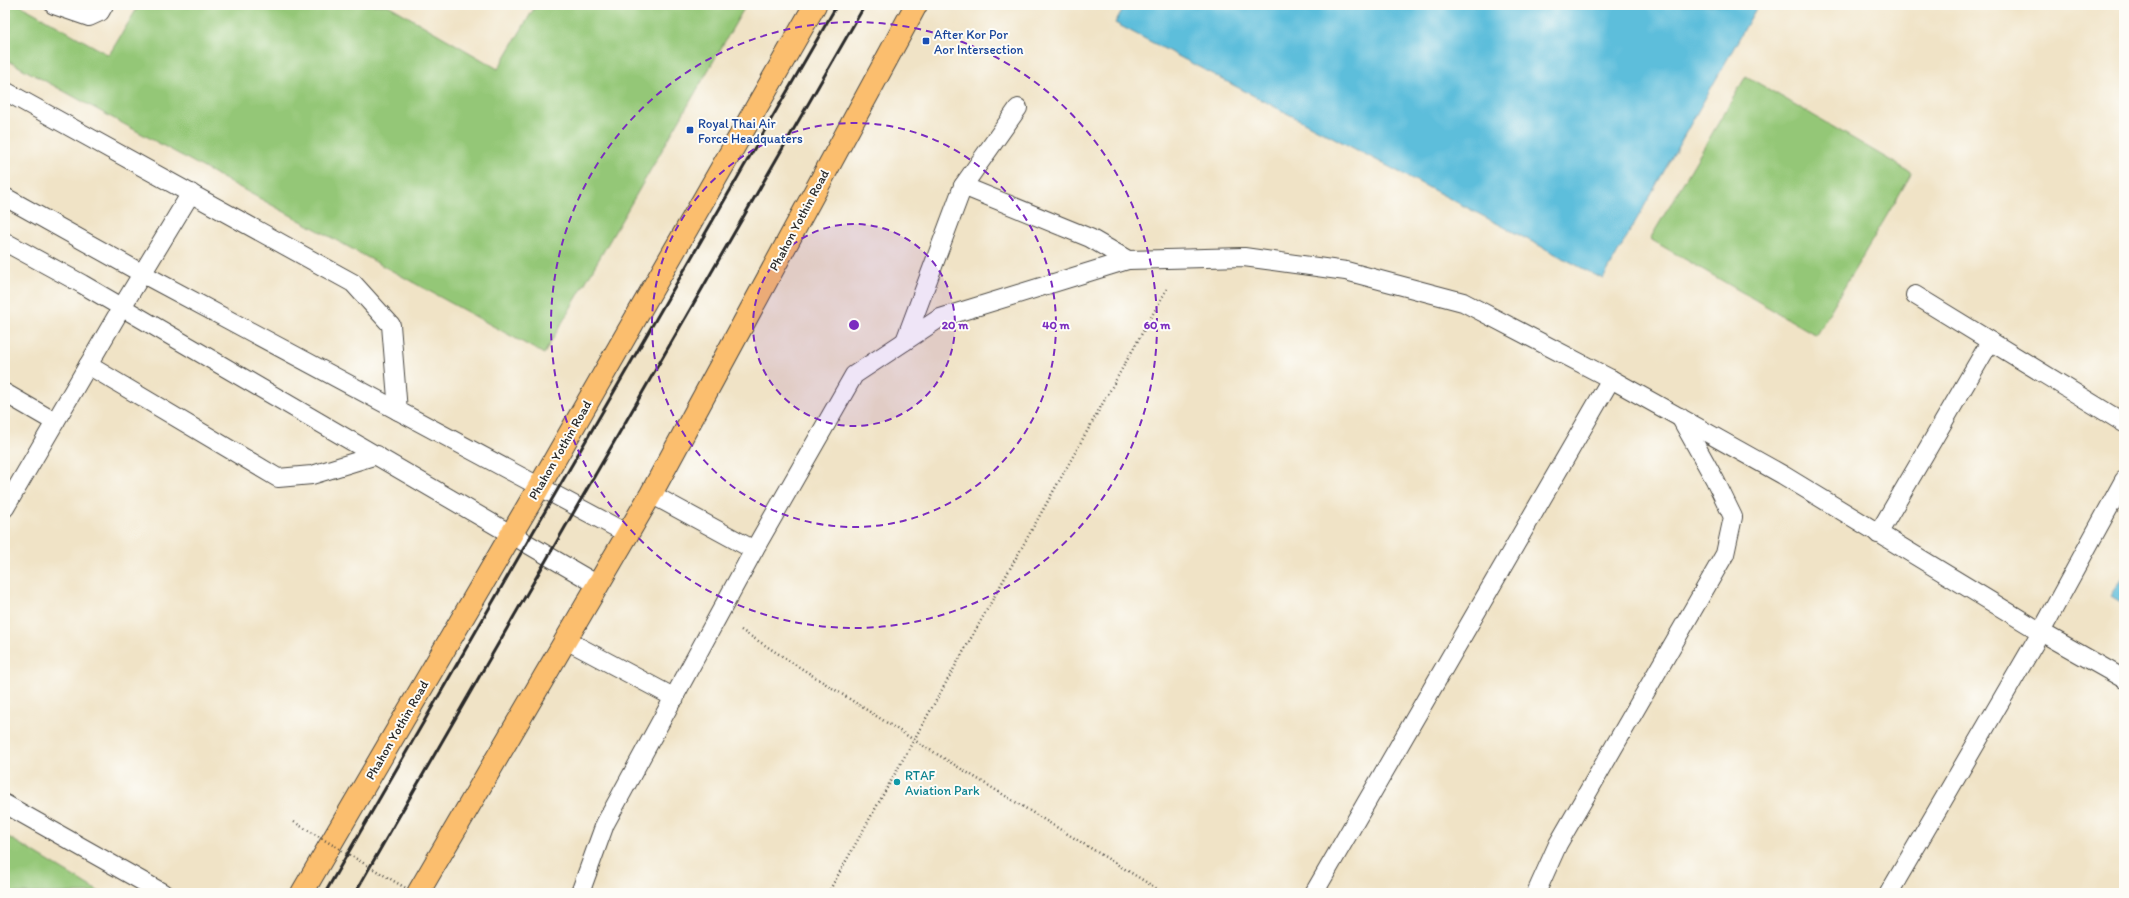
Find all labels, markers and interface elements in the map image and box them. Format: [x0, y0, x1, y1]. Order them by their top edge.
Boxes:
place label: After Kor Por Aor Intersection [934, 27, 1024, 57]
marker: After Kor Por Aor Intersection [921, 36, 931, 46]
place label: Royal Thai Air Force Headquaters [698, 116, 803, 146]
marker: Royal Thai Air Force Headquaters [685, 125, 695, 135]
street label: Phahon Yothin Road [766, 167, 832, 273]
centre of rings [847, 318, 861, 332]
text: 20 m [942, 318, 969, 332]
text: 40 m [1042, 318, 1071, 332]
text: 60 m [1144, 318, 1171, 332]
street label: Phahon Yothin Road [525, 398, 595, 502]
street label: Phahon Yothin Road [362, 678, 432, 782]
place label: RTAF Aviation Park [905, 768, 980, 798]
marker: RTAF Aviation Park [892, 777, 902, 787]

